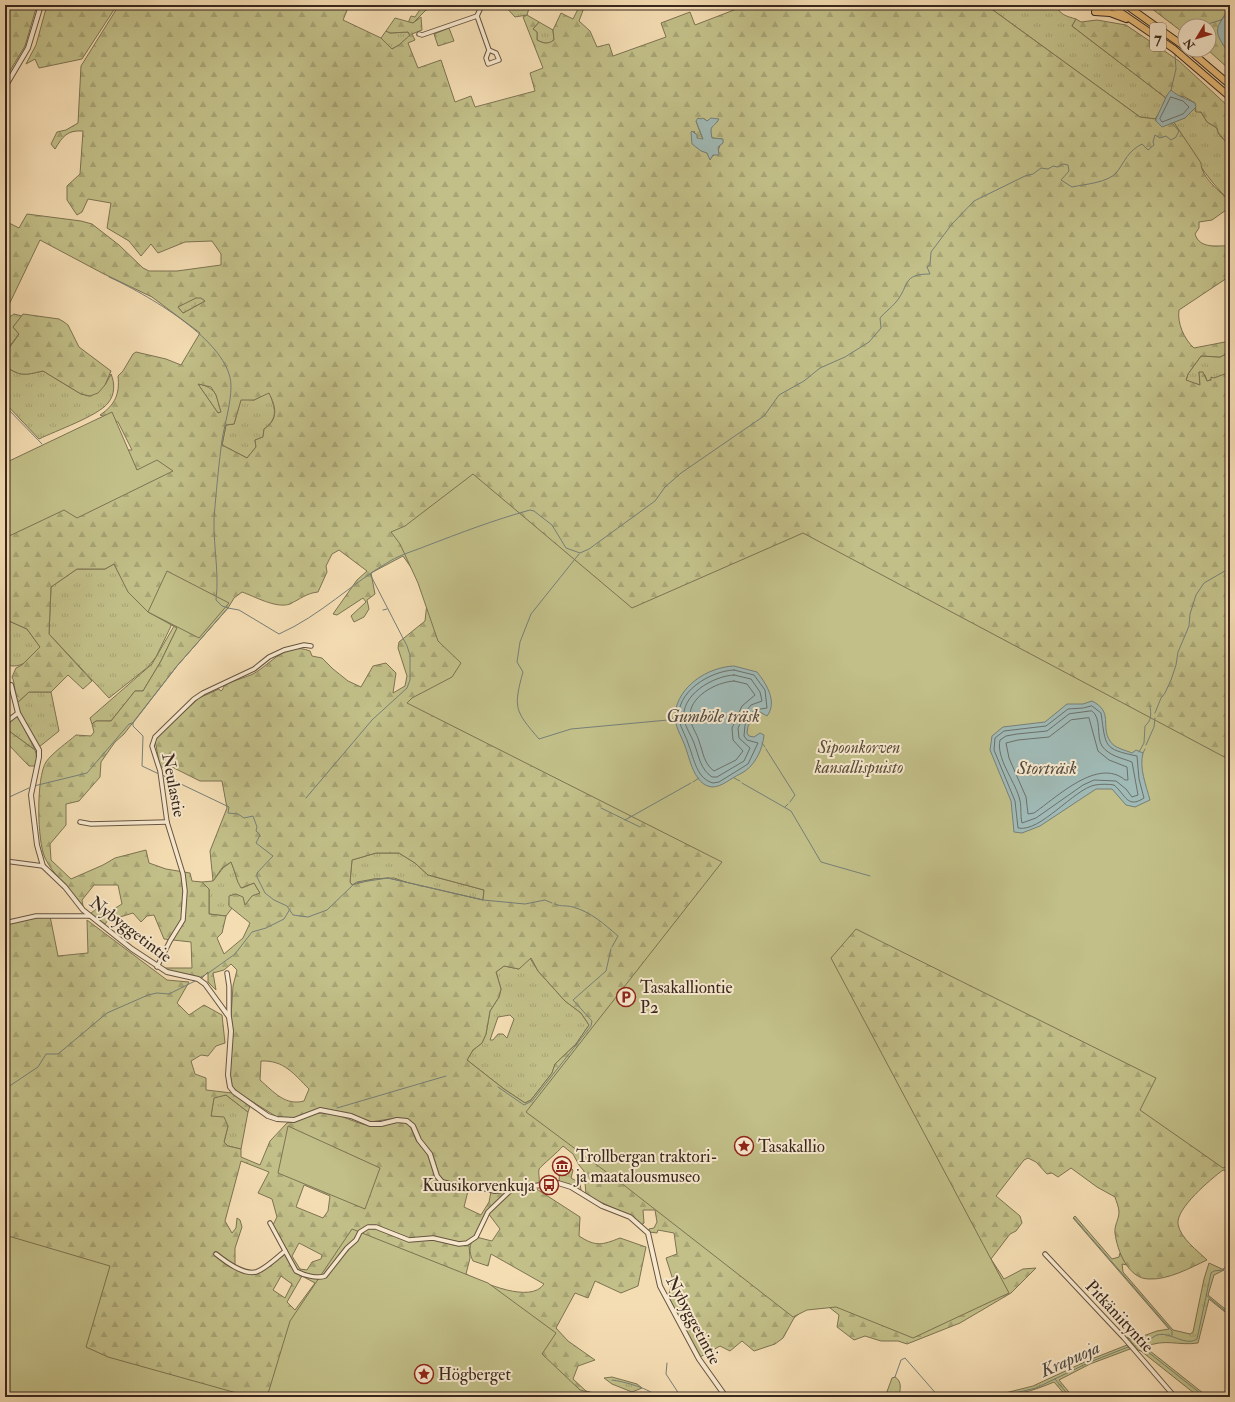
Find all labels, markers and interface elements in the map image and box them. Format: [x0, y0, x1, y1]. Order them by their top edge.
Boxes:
north arrow [1177, 18, 1217, 58]
road number: 7 [1150, 23, 1166, 51]
text: N [1181, 35, 1198, 53]
water label: Gumböle träsk [666, 705, 760, 728]
park label: Sipoonkorven kansallispuisto [814, 737, 903, 778]
street label: Neulastie [157, 751, 190, 819]
water label: Storträsk [1016, 757, 1077, 780]
street label: Nybyggetintie [85, 892, 176, 968]
place label: Tasakalliontie P2 [640, 977, 733, 1018]
parking icon: Tasakalliontie P2 [615, 986, 637, 1008]
place icon: Tasakallio [733, 1135, 755, 1157]
place label: Tasakallio [758, 1136, 825, 1157]
place label: Trollbergan traktori- ja maatalousmuseo [573, 1146, 718, 1187]
museum icon: Trollbergan traktori- ja maatalousmuseo [551, 1155, 573, 1177]
bus stop icon: Kuusikorvenkuja [538, 1174, 560, 1196]
place label: Kuusikorvenkuja [422, 1175, 536, 1196]
street label: Nybyggetintie [661, 1272, 726, 1369]
street label: Pitkäniityntie [1080, 1276, 1158, 1358]
water label: Krapuoja [1036, 1336, 1104, 1383]
place icon: Högberget [413, 1363, 435, 1385]
place label: Högberget [438, 1364, 511, 1385]

